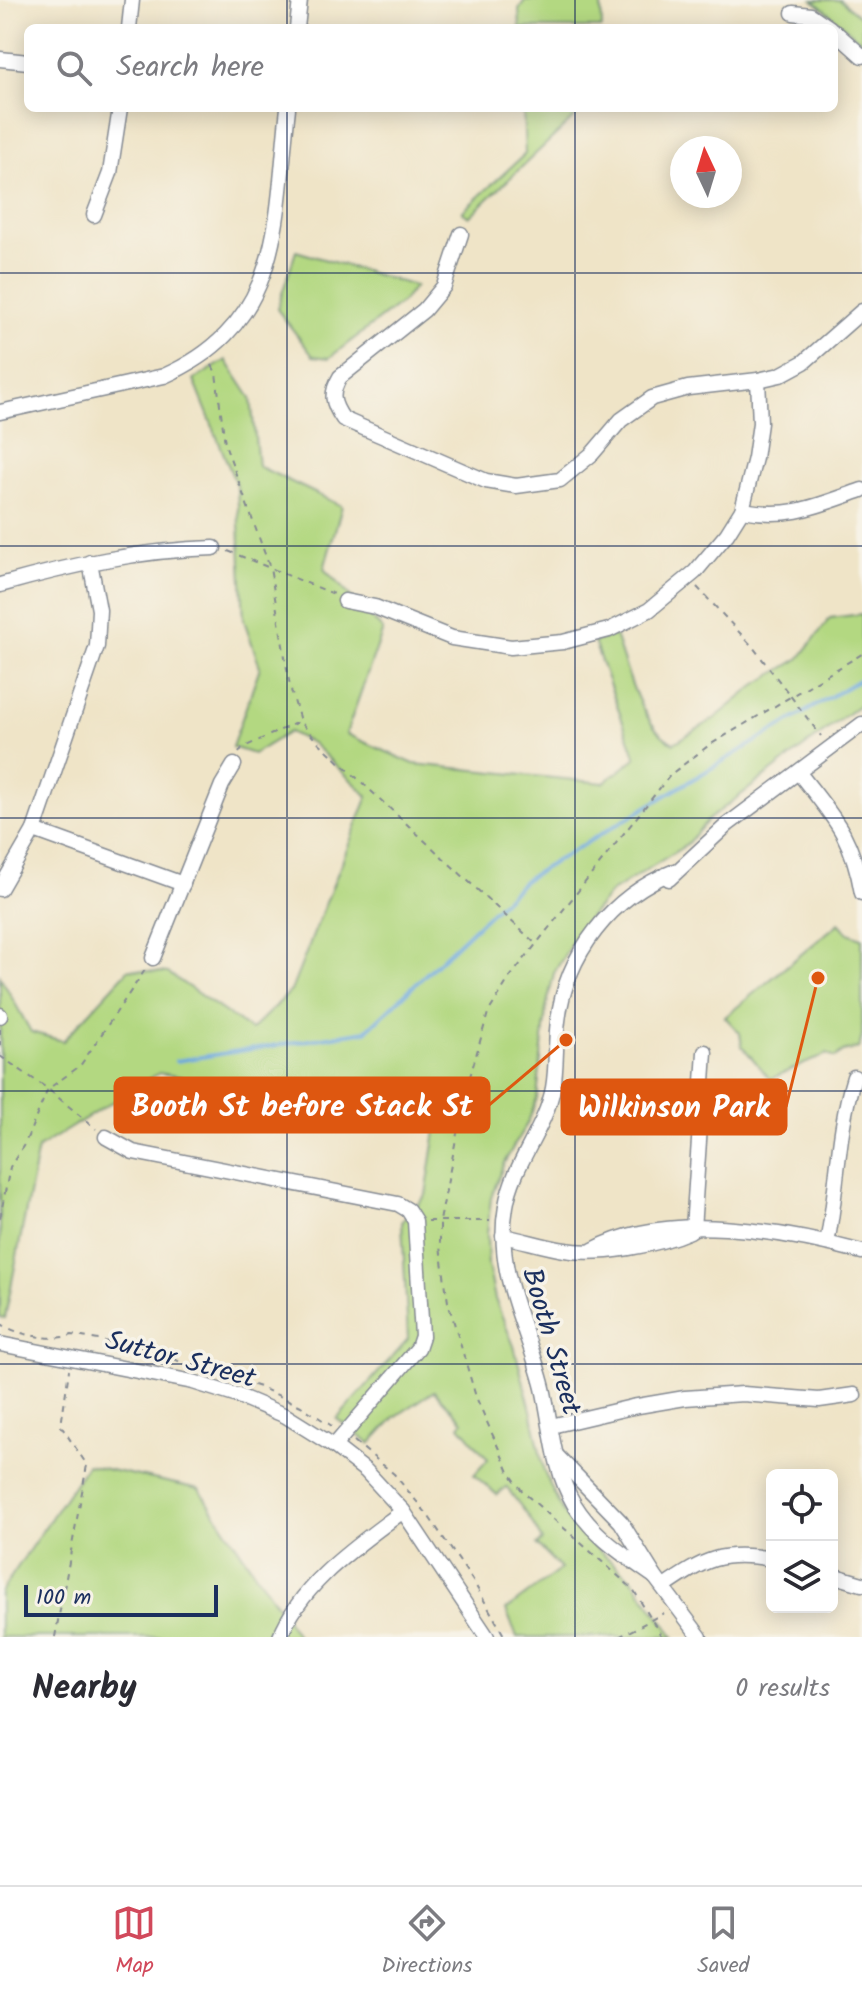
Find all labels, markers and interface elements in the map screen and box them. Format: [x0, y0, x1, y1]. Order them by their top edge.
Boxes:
search box [24, 24, 838, 112]
text: Search here [116, 44, 264, 92]
icon: search [52, 46, 96, 90]
north arrow [670, 136, 742, 208]
callout: Booth St before Stack St [115, 1078, 489, 1132]
callout: Wilkinson Park [562, 1080, 786, 1134]
text: Booth St before Stack St [131, 1084, 473, 1132]
text: Wilkinson Park [578, 1085, 771, 1133]
street label: Booth Street [508, 1263, 593, 1422]
street label: Suttor Street [100, 1319, 262, 1402]
map controls [766, 1469, 838, 1613]
button: locate [766, 1469, 838, 1541]
button: layers [766, 1541, 838, 1613]
scale bar [24, 1581, 218, 1617]
text: 100 m [36, 1581, 91, 1616]
text: Nearby [32, 1662, 137, 1716]
text: 0 results [735, 1668, 830, 1710]
tab: Map [112, 1901, 156, 1984]
tab: Directions [381, 1901, 473, 1984]
tab: Saved [697, 1901, 750, 1984]

